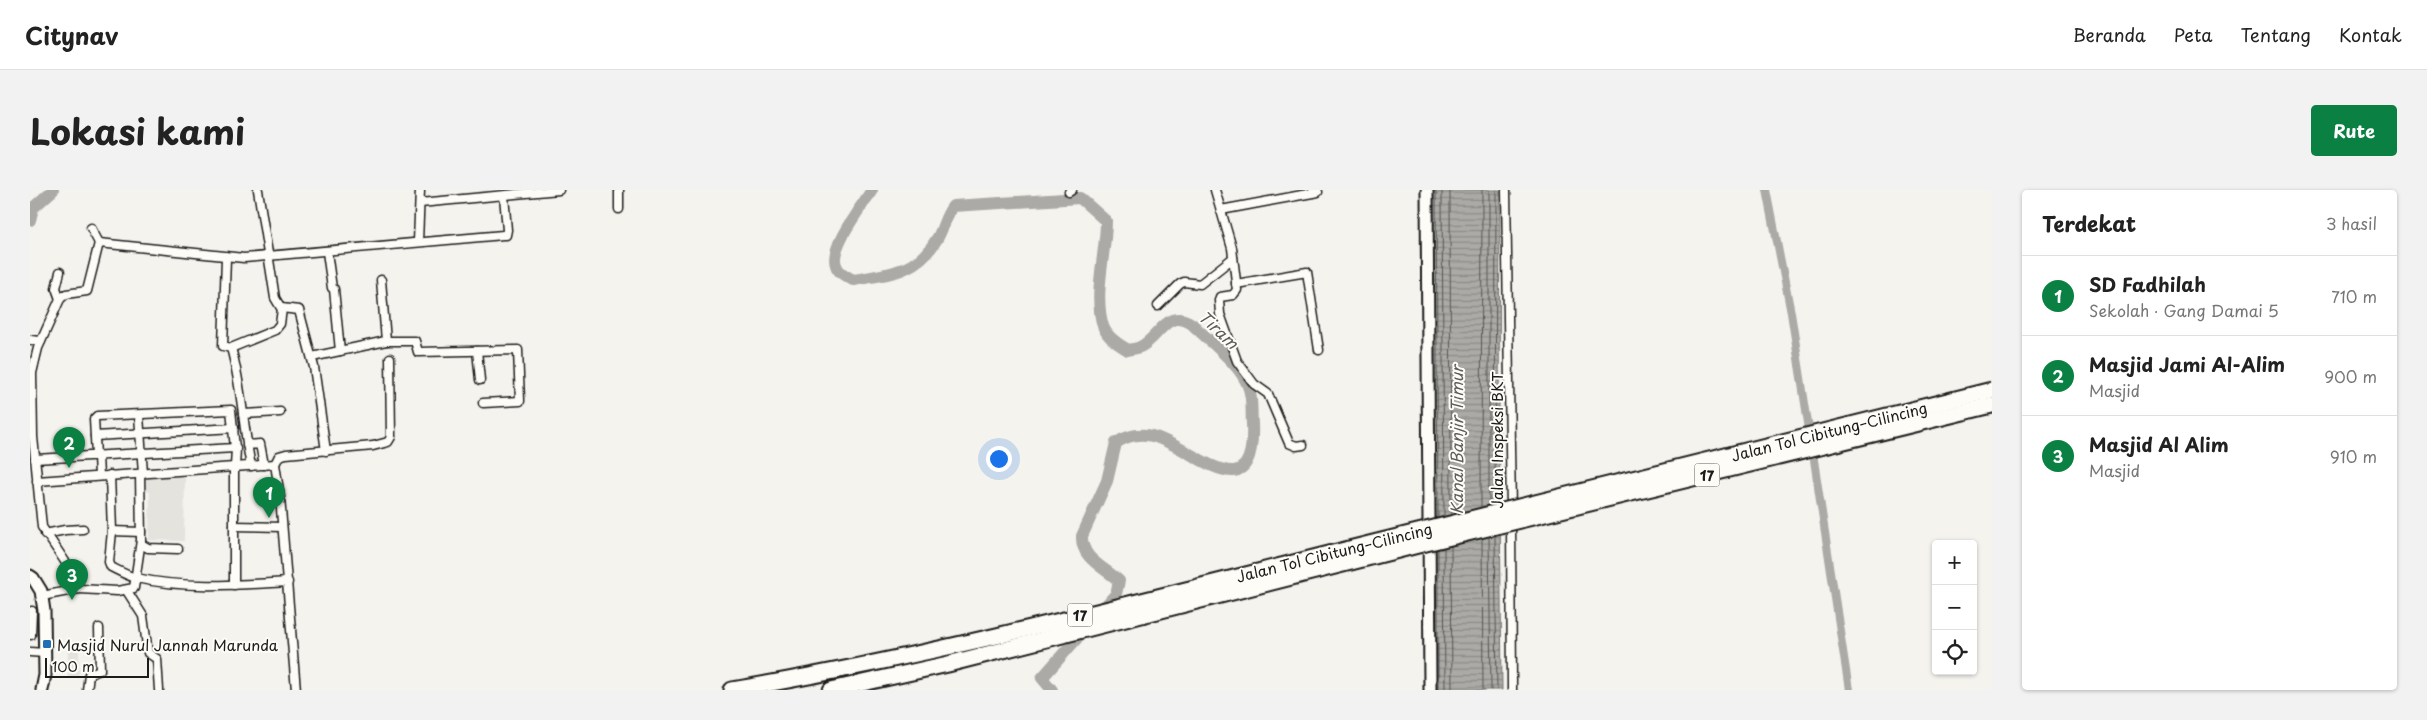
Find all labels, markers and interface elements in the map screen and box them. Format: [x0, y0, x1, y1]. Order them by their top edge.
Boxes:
text: Citynav [25, 17, 118, 53]
text: Beranda [2073, 21, 2146, 48]
text: Peta [2174, 21, 2212, 48]
text: Tentang [2240, 21, 2311, 48]
text: Kontak [2339, 21, 2402, 48]
text: Lokasi kami [30, 104, 245, 157]
button: Rute [2311, 105, 2397, 156]
text: Terdekat [2042, 207, 2136, 239]
text: 3 hasil [2326, 211, 2377, 235]
text: SD Fadhilah [2089, 270, 2206, 298]
text: 1 [2054, 284, 2062, 308]
text: 710 m [2331, 284, 2377, 308]
text: Sekolah · Gang Damai 5 [2089, 298, 2279, 322]
water label: Tiram [1194, 304, 1245, 354]
text: Masjid Jami Al-Alim [2089, 350, 2285, 378]
water label: Kanal Banjir Timur [1444, 363, 1468, 514]
text: 2 [2052, 364, 2064, 388]
text: 900 m [2324, 364, 2377, 388]
street label: Jalan Inspeksi BKT [1485, 371, 1508, 509]
text: Masjid [2089, 378, 2140, 402]
street label: Jalan Tol Cibitung–Cilincing [1729, 396, 1929, 466]
pin: 2 [53, 427, 85, 468]
text: Masjid Al Alim [2089, 430, 2229, 458]
text: 3 [2053, 444, 2063, 468]
text: 910 m [2330, 444, 2377, 468]
your location [986, 446, 1012, 472]
text: Masjid [2089, 458, 2140, 482]
road number: 17 [1694, 464, 1720, 486]
pin: 1 [253, 477, 285, 518]
street label: Jalan Tol Cibitung–Cilincing [1234, 517, 1434, 587]
map controls [1932, 540, 1977, 675]
button: + [1932, 540, 1977, 585]
pin: 3 [56, 559, 88, 600]
button: − [1932, 585, 1977, 630]
road number: 17 [1068, 604, 1092, 626]
button: locate [1932, 630, 1977, 675]
place label: Masjid Nurul Jannah Marunda [57, 633, 279, 656]
marker: Masjid Nurul Jannah Marunda [41, 638, 53, 650]
scale bar [45, 655, 149, 678]
text: 100 m [52, 656, 95, 677]

